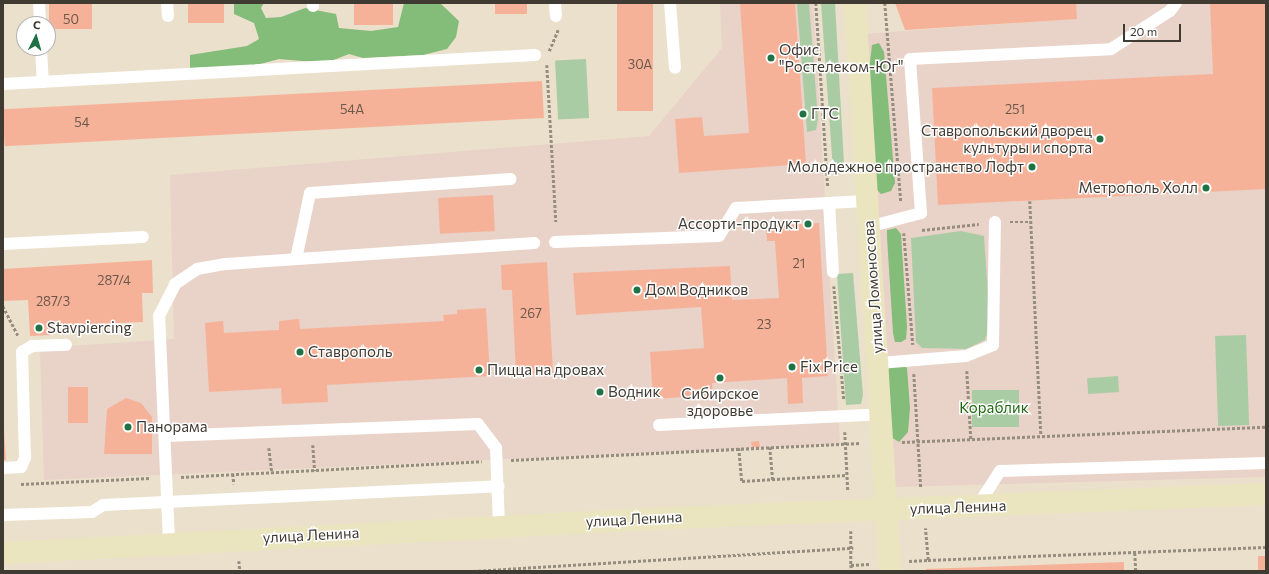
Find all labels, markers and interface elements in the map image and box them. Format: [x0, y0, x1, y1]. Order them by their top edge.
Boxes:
house number: 50 [63, 11, 79, 27]
north arrow [16, 16, 56, 56]
scale bar [1125, 16, 1183, 42]
text: С [33, 18, 41, 31]
text: 20 m [1130, 24, 1157, 38]
place label: Офис "Ростелеком-Юг" [779, 40, 904, 75]
marker: Офис "Ростелеком-Юг" [766, 53, 776, 63]
house number: 30А [628, 56, 652, 72]
house number: 54А [340, 101, 364, 117]
house number: 251 [1005, 101, 1025, 117]
place label: ГТС [811, 105, 839, 123]
marker: ГТС [798, 109, 808, 119]
house number: 54 [74, 114, 90, 130]
place label: Ставропольский дворец культуры и спорта [921, 121, 1092, 156]
marker: Ставропольский дворец культуры и спорта [1095, 134, 1105, 144]
place label: Молодежное пространство Лофт [787, 158, 1024, 176]
marker: Молодежное пространство Лофт [1027, 162, 1037, 172]
place label: Метрополь Холл [1079, 179, 1198, 197]
marker: Метрополь Холл [1201, 183, 1211, 193]
place label: Ассорти-продукт [678, 215, 800, 233]
marker: Ассорти-продукт [803, 219, 813, 229]
street label: улица Ломоносова [859, 220, 887, 354]
house number: 21 [793, 255, 805, 271]
house number: 287/4 [97, 272, 131, 288]
place label: Дом Водников [645, 281, 748, 299]
marker: Дом Водников [632, 285, 642, 295]
house number: 287/3 [36, 293, 70, 309]
house number: 267 [520, 305, 542, 321]
house number: 23 [757, 316, 771, 332]
place label: Stavpiercing [47, 319, 132, 337]
marker: Stavpiercing [34, 323, 44, 333]
place label: Ставрополь [308, 343, 392, 361]
marker: Ставрополь [295, 347, 305, 357]
place label: Fix Price [800, 358, 858, 376]
place label: Пицца на дровах [487, 361, 604, 379]
marker: Fix Price [787, 362, 797, 372]
marker: Пицца на дровах [474, 365, 484, 375]
marker: Сибирское здоровье [715, 373, 725, 383]
place label: Водник [608, 383, 660, 401]
place label: Сибирское здоровье [681, 384, 759, 419]
marker: Водник [595, 387, 605, 397]
park label: Кораблик [959, 399, 1029, 417]
place label: Панорама [136, 418, 207, 436]
marker: Панорама [123, 422, 133, 432]
street label: улица Ленина [909, 496, 1007, 518]
street label: улица Ленина [585, 507, 683, 531]
street label: улица Ленина [262, 523, 360, 547]

